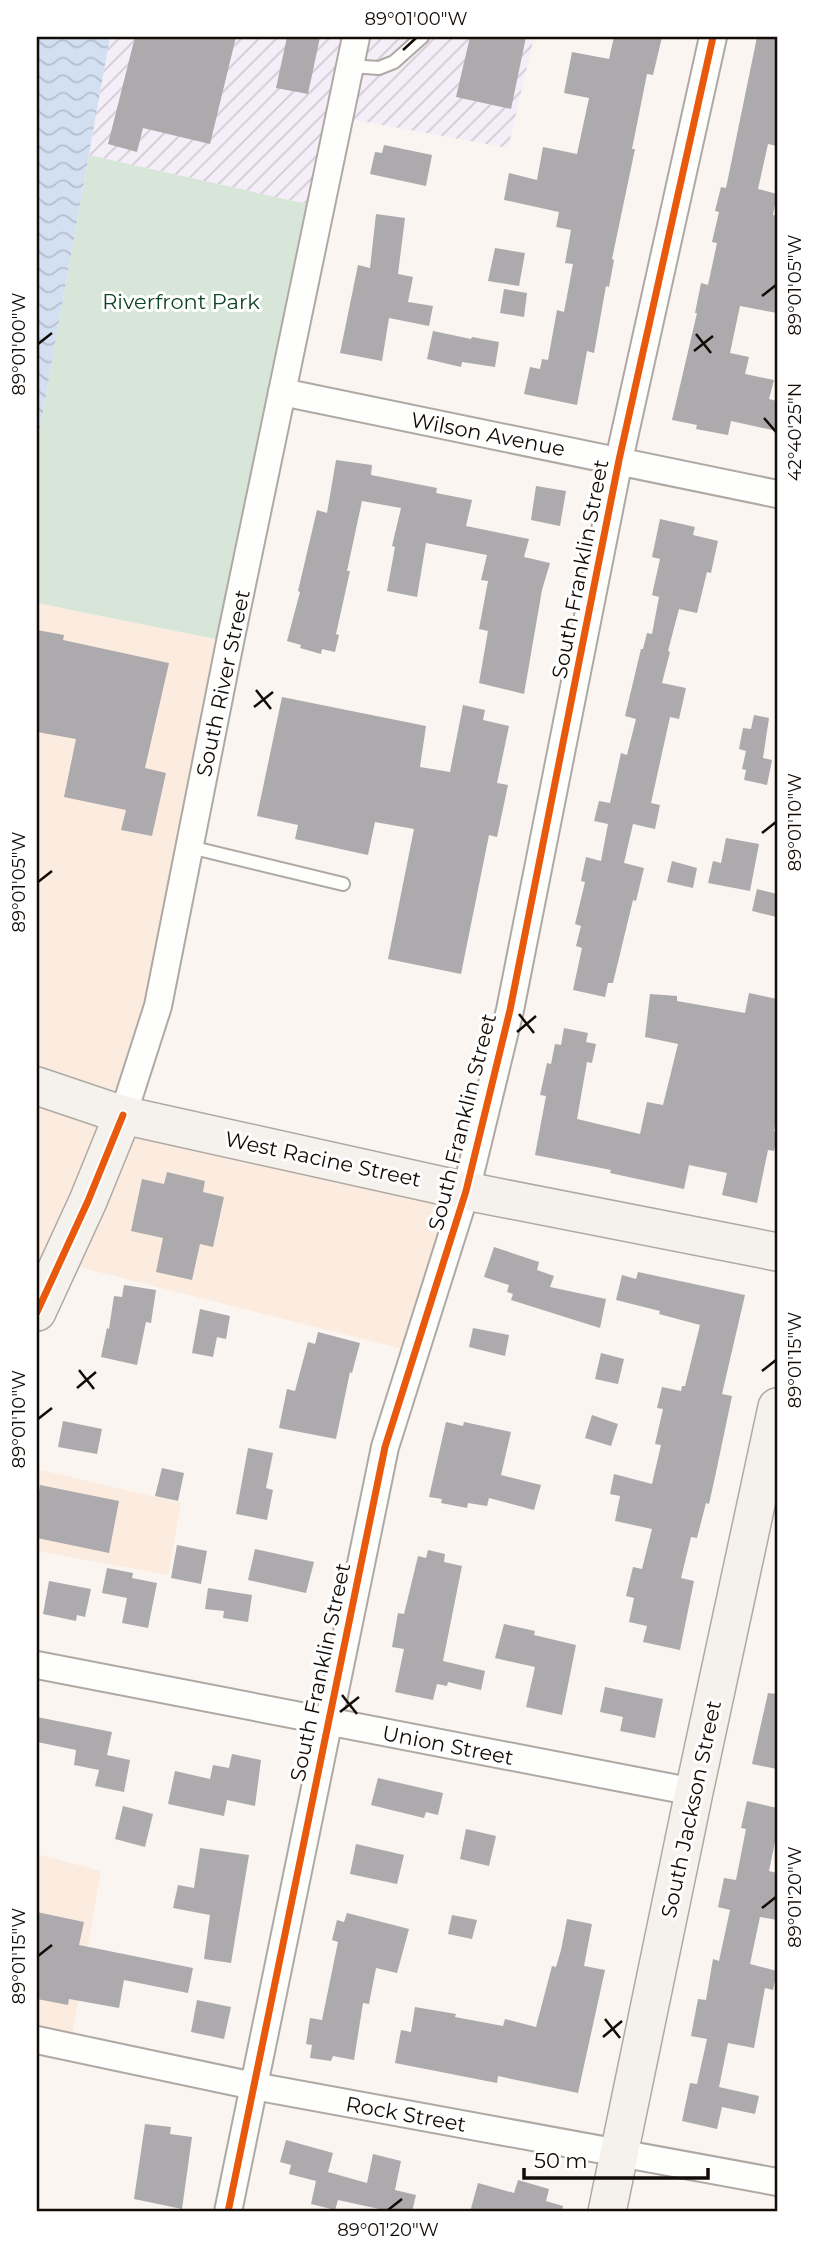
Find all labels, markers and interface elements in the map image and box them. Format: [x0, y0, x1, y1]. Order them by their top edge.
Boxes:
text: 89°01'00"W [365, 8, 467, 30]
text: 89°01'05"W [784, 234, 806, 336]
park label: Riverfront Park [102, 289, 260, 314]
text: 89°01'00"W [8, 293, 30, 395]
text: 42°40'25"N [784, 383, 806, 481]
street label: Wilson Avenue [409, 407, 567, 461]
street label: South Franklin Street [546, 457, 614, 681]
street label: South River Street [191, 587, 255, 779]
text: 89°01'10"W [784, 773, 806, 871]
text: 89°01'05"W [8, 831, 30, 933]
street label: South Franklin Street [423, 1011, 501, 1233]
street label: West Racine Street [223, 1126, 423, 1192]
text: 89°01'15"W [784, 1312, 806, 1408]
text: 89°01'10"W [8, 1370, 30, 1468]
street label: South Franklin Street [285, 1560, 355, 1784]
street label: South Jackson Street [656, 1698, 726, 1920]
street label: Union Street [380, 1720, 516, 1770]
text: 89°01'20"W [784, 1846, 806, 1948]
text: 89°01'15"W [8, 1908, 30, 2004]
street label: Rock Street [344, 2091, 468, 2137]
scale bar [524, 2137, 707, 2181]
text: 50 m [534, 2148, 588, 2173]
text: 89°01'20"W [337, 2219, 439, 2241]

